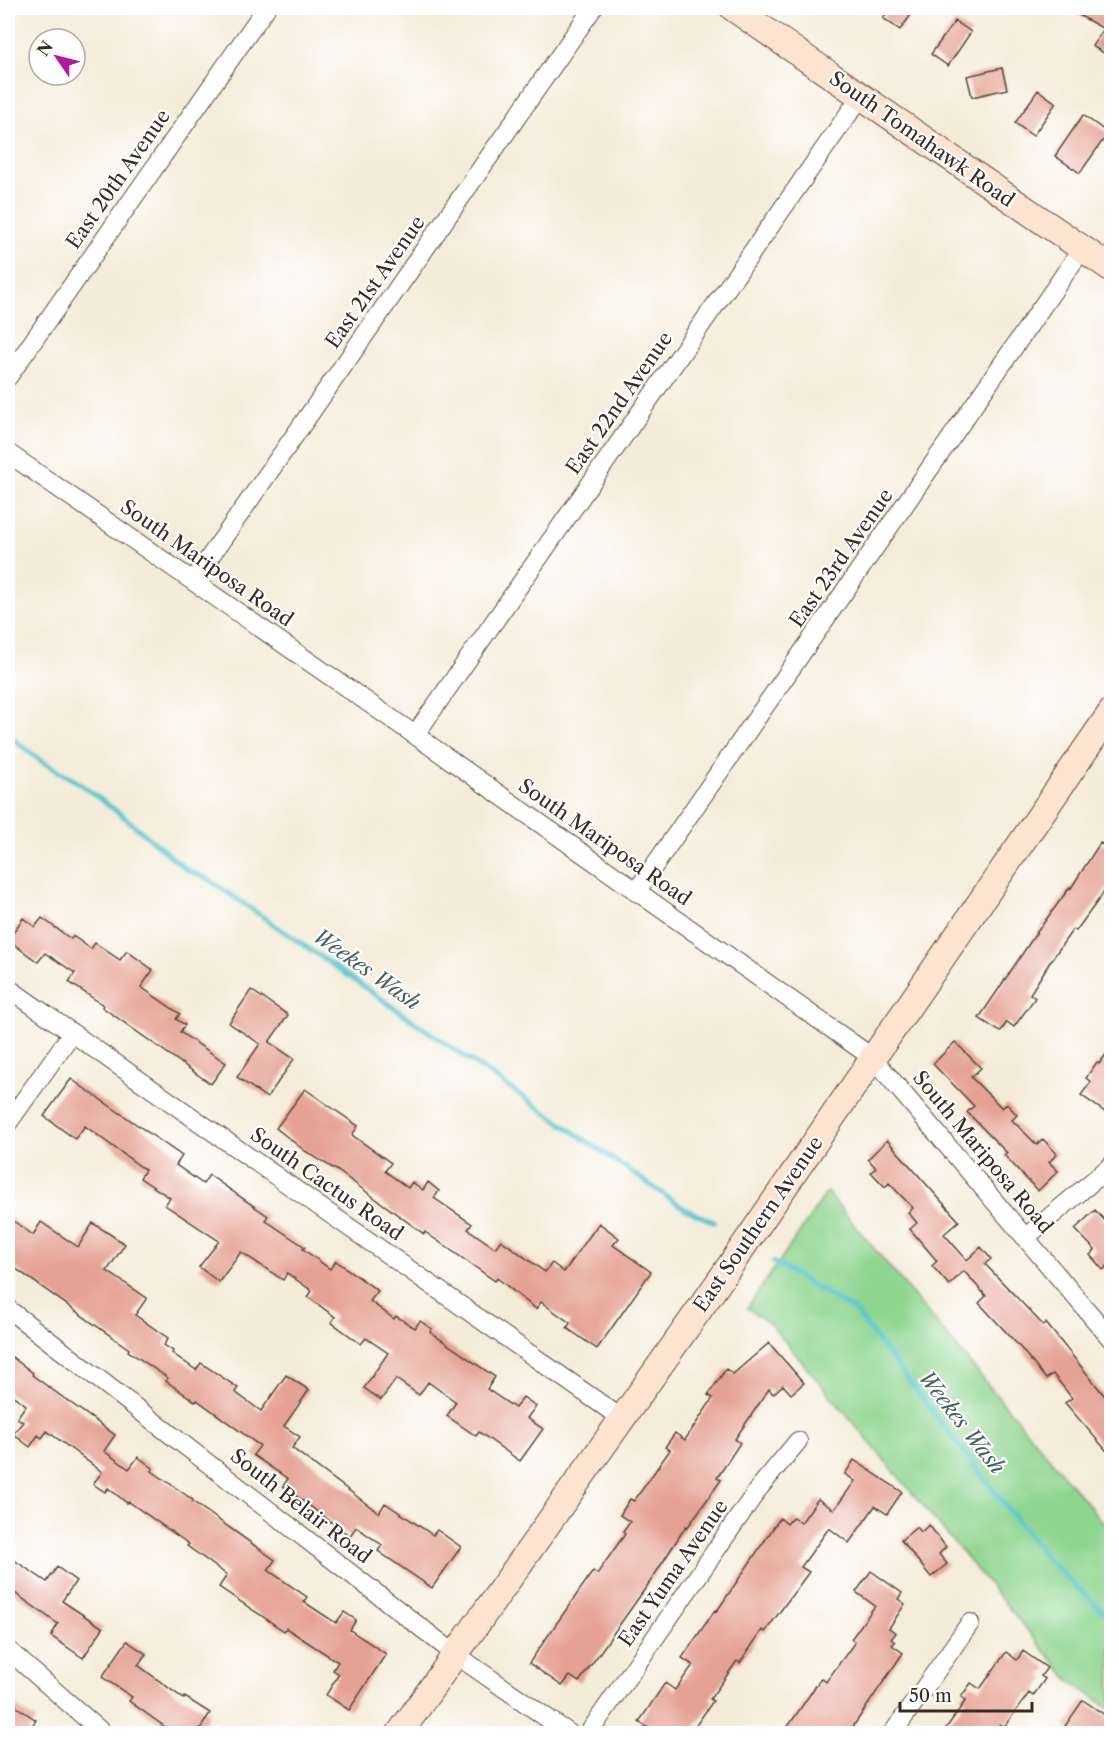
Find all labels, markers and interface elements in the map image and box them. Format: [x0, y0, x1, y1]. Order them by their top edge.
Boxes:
north arrow [27, 27, 87, 87]
text: N [33, 37, 57, 60]
street label: South Tomahawk Road [825, 66, 1019, 212]
street label: East 20th Avenue [61, 105, 175, 253]
street label: East 21st Avenue [320, 211, 430, 353]
street label: East 22nd Avenue [561, 327, 677, 479]
street label: East 23rd Avenue [784, 484, 898, 632]
street label: South Mariposa Road [116, 494, 298, 632]
street label: South Mariposa Road [514, 773, 696, 911]
water label: Weekes Wash [309, 923, 425, 1015]
street label: South Mariposa Road [908, 1066, 1058, 1238]
street label: South Cactus Road [246, 1122, 408, 1246]
street label: East Southern Avenue [688, 1131, 828, 1317]
water label: Weekes Wash [914, 1365, 1010, 1479]
street label: South Belair Road [226, 1444, 376, 1568]
street label: East Yuma Avenue [613, 1495, 733, 1651]
scale bar [900, 1675, 1032, 1713]
text: 50 m [909, 1685, 952, 1707]

